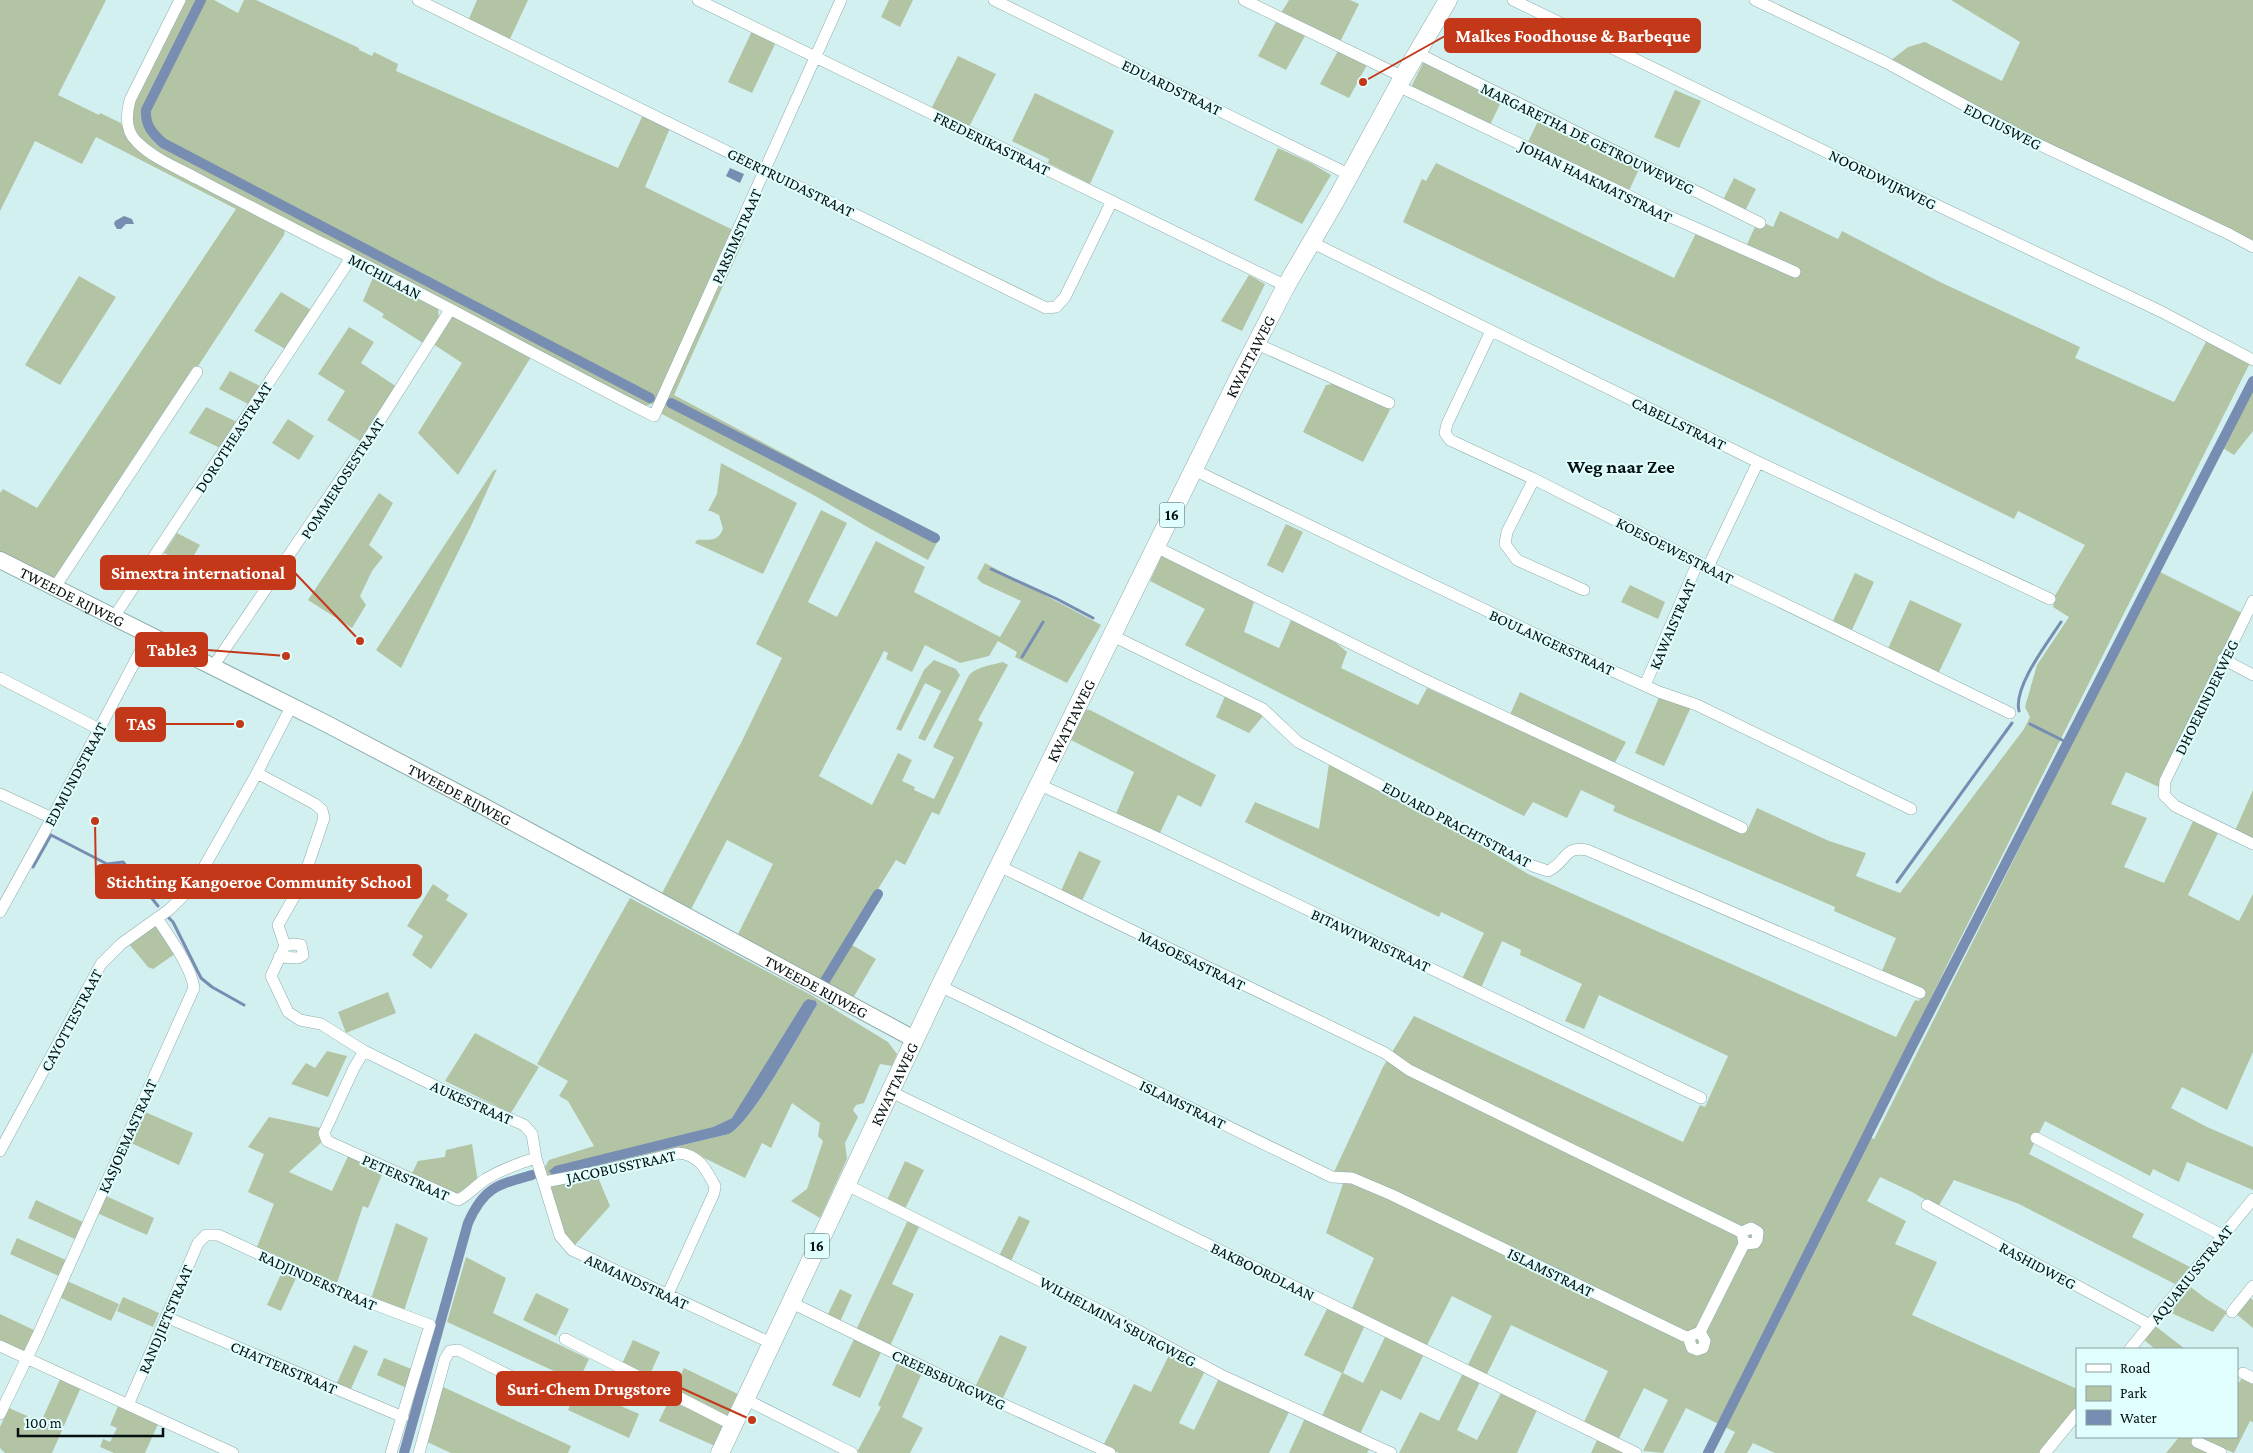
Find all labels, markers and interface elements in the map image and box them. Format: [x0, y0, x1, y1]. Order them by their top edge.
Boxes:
callout: Malkes Foodhouse & Barbeque [1445, 19, 1700, 52]
text: Malkes Foodhouse & Barbeque [1456, 26, 1690, 46]
street label: EDUARDSTRAAT [1119, 56, 1225, 119]
street label: MARGARETHA DE GETROUWEWEG [1478, 79, 1697, 198]
street label: EDCIUSWEG [1961, 100, 2044, 153]
street label: FREDERIKASTRAAT [931, 108, 1053, 179]
street label: JOHAN HAAKMATSTRAAT [1514, 136, 1675, 227]
street label: GEERTRUIDASTRAAT [725, 144, 857, 221]
street label: NOORDWIJKWEG [1826, 146, 1939, 214]
street label: PARSIMSTRAAT [708, 186, 765, 286]
street label: MICHILAAN [346, 250, 424, 303]
street label: KWATTAWEG [1222, 313, 1278, 400]
street label: DOROTHEASTRAAT [191, 379, 276, 496]
street label: CABELLSTRAAT [1629, 393, 1729, 454]
street label: POMMEROSESTRAAT [297, 414, 388, 542]
district label: Weg naar Zee [1566, 456, 1675, 477]
road number: 16 [1160, 502, 1184, 528]
street label: KOESOEWESTRAAT [1613, 514, 1737, 588]
callout: Simextra international [101, 556, 295, 589]
street label: TWEEDE RIJWEG [17, 563, 127, 630]
text: Simextra international [111, 563, 285, 583]
street label: KAWAISTRAAT [1646, 576, 1699, 672]
street label: BOULANGERSTRAAT [1487, 606, 1617, 679]
callout: Table3 [136, 633, 207, 666]
street label: DHOERINDERWEG [2171, 637, 2242, 758]
text: Table3 [147, 640, 197, 660]
street label: KWATTAWEG [1043, 677, 1098, 765]
callout: TAS [116, 708, 165, 741]
text: TAS [126, 714, 156, 734]
street label: EDMUNDSTRAAT [41, 719, 110, 829]
street label: TWEEDE RIJWEG [405, 760, 514, 829]
street label: EDUARD PRACHTSTRAAT [1379, 778, 1534, 871]
callout: Stichting Kangoeroe Community School [96, 865, 421, 898]
text: Stichting Kangoeroe Community School [107, 872, 411, 892]
street label: BITAWIWRISTRAAT [1309, 905, 1433, 976]
street label: MASOESASTRAAT [1136, 927, 1248, 994]
street label: TWEEDE RIJWEG [761, 952, 871, 1021]
street label: CAYOTTESTRAAT [37, 966, 106, 1074]
street label: KWATTAWEG [867, 1040, 921, 1129]
street label: KASJOEMASTRAAT [95, 1076, 161, 1196]
street label: ISLAMSTRAAT [1137, 1076, 1229, 1133]
street label: AUKESTRAAT [428, 1077, 516, 1128]
street label: JACOBUSSTRAAT [563, 1147, 678, 1188]
street label: PETERSTRAAT [360, 1151, 452, 1204]
street label: AQUARIUSSTRAAT [2147, 1222, 2236, 1327]
road number: 16 [804, 1234, 830, 1258]
street label: RASHIDWEG [1997, 1238, 2079, 1293]
street label: BAKBOORDLAAN [1208, 1239, 1317, 1304]
street label: ISLAMSTRAAT [1505, 1244, 1597, 1301]
street label: RADJINDERSTRAAT [256, 1247, 380, 1315]
street label: ARMANDSTRAAT [582, 1250, 692, 1313]
street label: RANDJIETSTRAAT [135, 1262, 197, 1377]
street label: WILHELMINA'SBURGWEG [1037, 1273, 1199, 1370]
street label: CHATTERSTRAAT [228, 1337, 340, 1398]
street label: CREEBSBURGWEG [889, 1346, 1008, 1413]
legend [2076, 1348, 2238, 1438]
text: Road [2120, 1360, 2151, 1376]
callout: Suri-Chem Drugstore [497, 1372, 681, 1405]
text: Suri-Chem Drugstore [507, 1379, 671, 1399]
text: Park [2120, 1385, 2147, 1401]
scale bar [18, 1406, 162, 1438]
text: Water [2120, 1410, 2157, 1426]
text: 100 m [25, 1415, 62, 1431]

